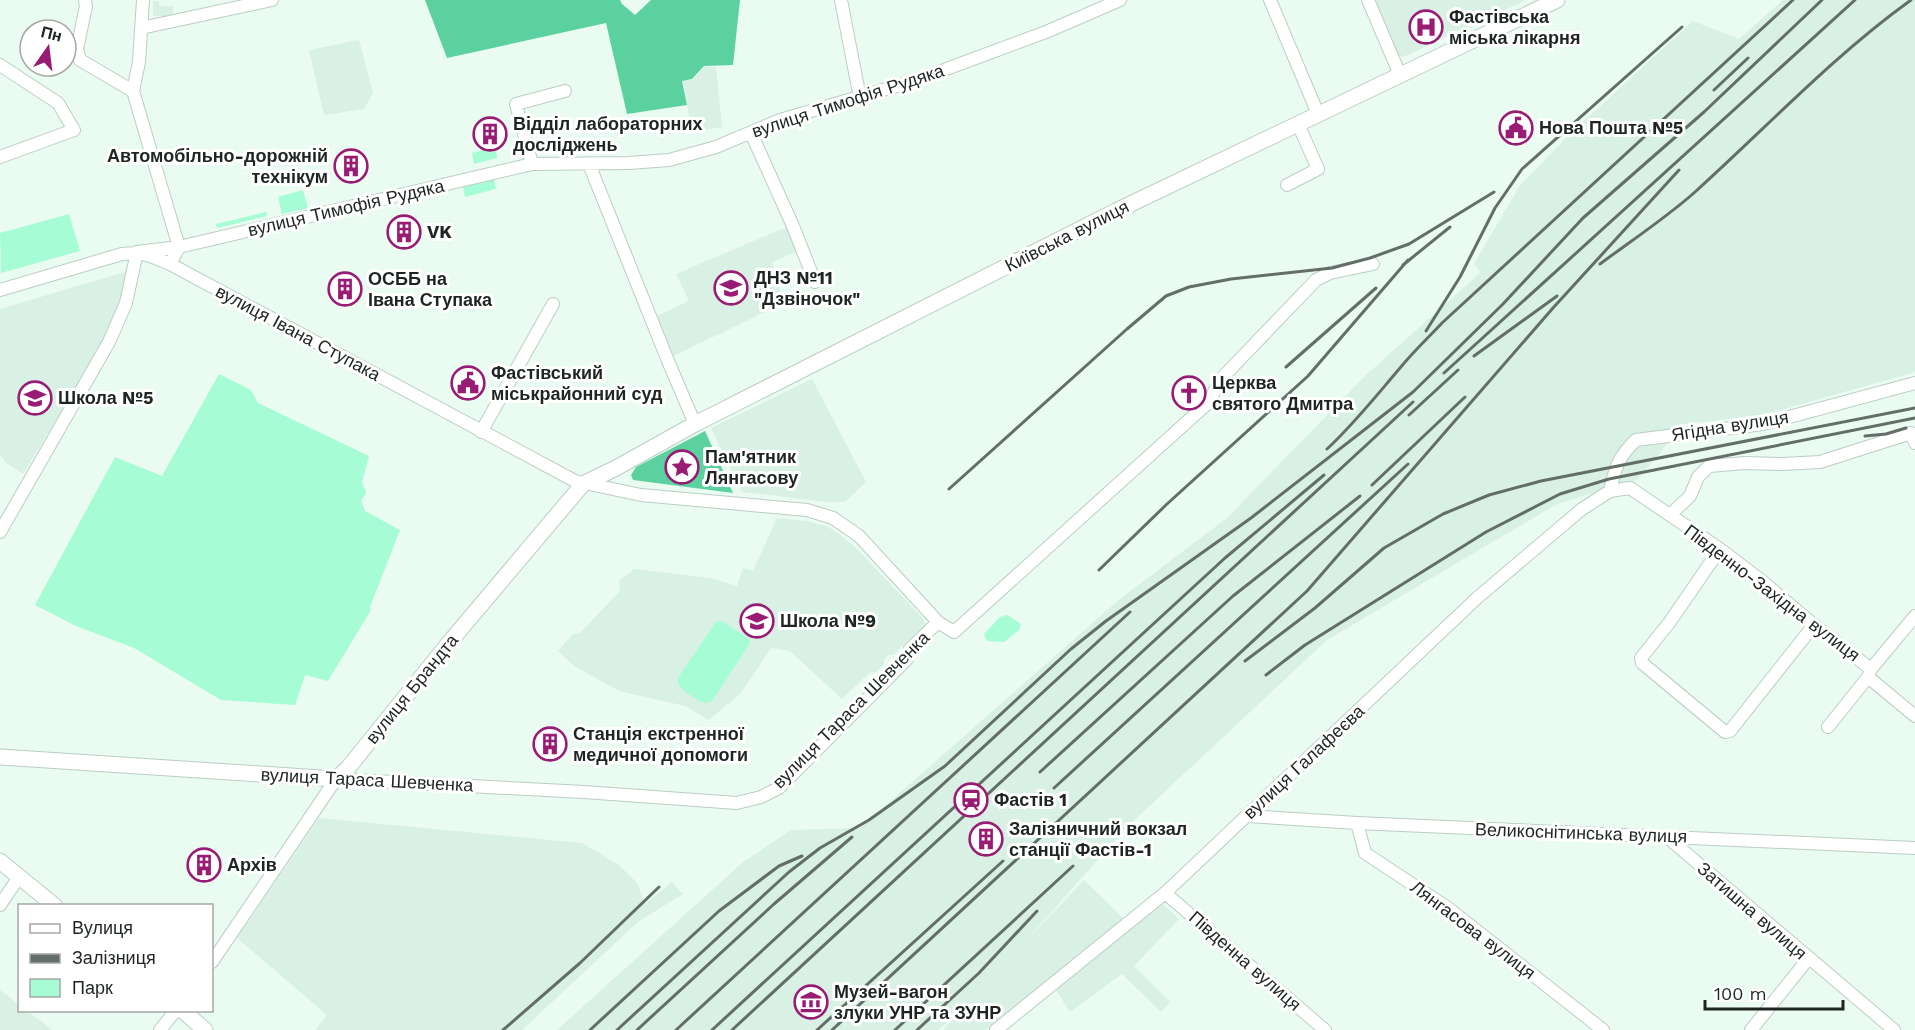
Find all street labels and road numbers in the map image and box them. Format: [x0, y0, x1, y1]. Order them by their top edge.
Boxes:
street label: вулиця Тимофія Рудяка [749, 59, 948, 142]
street label: вулиця Тимофія Рудяка [246, 174, 447, 240]
street label: Київська вулиця [1001, 195, 1132, 276]
street label: вулиця Івана Ступака [212, 280, 385, 385]
street label: Ягідна вулиця [1670, 406, 1790, 445]
street label: Південно-Західна вулиця [1680, 520, 1864, 666]
street label: вулиця Тараса Шевченка [768, 626, 934, 792]
street label: вулиця Брандта [361, 629, 463, 748]
street label: вулиця Галафеєва [1239, 700, 1369, 823]
street label: вулиця Тараса Шевченка [260, 763, 475, 796]
street label: Великоснітинська вулиця [1474, 818, 1688, 847]
street label: Затишна вулиця [1693, 858, 1811, 964]
street label: Лянгасова вулиця [1407, 876, 1540, 983]
street label: Південна вулиця [1185, 906, 1306, 1015]

